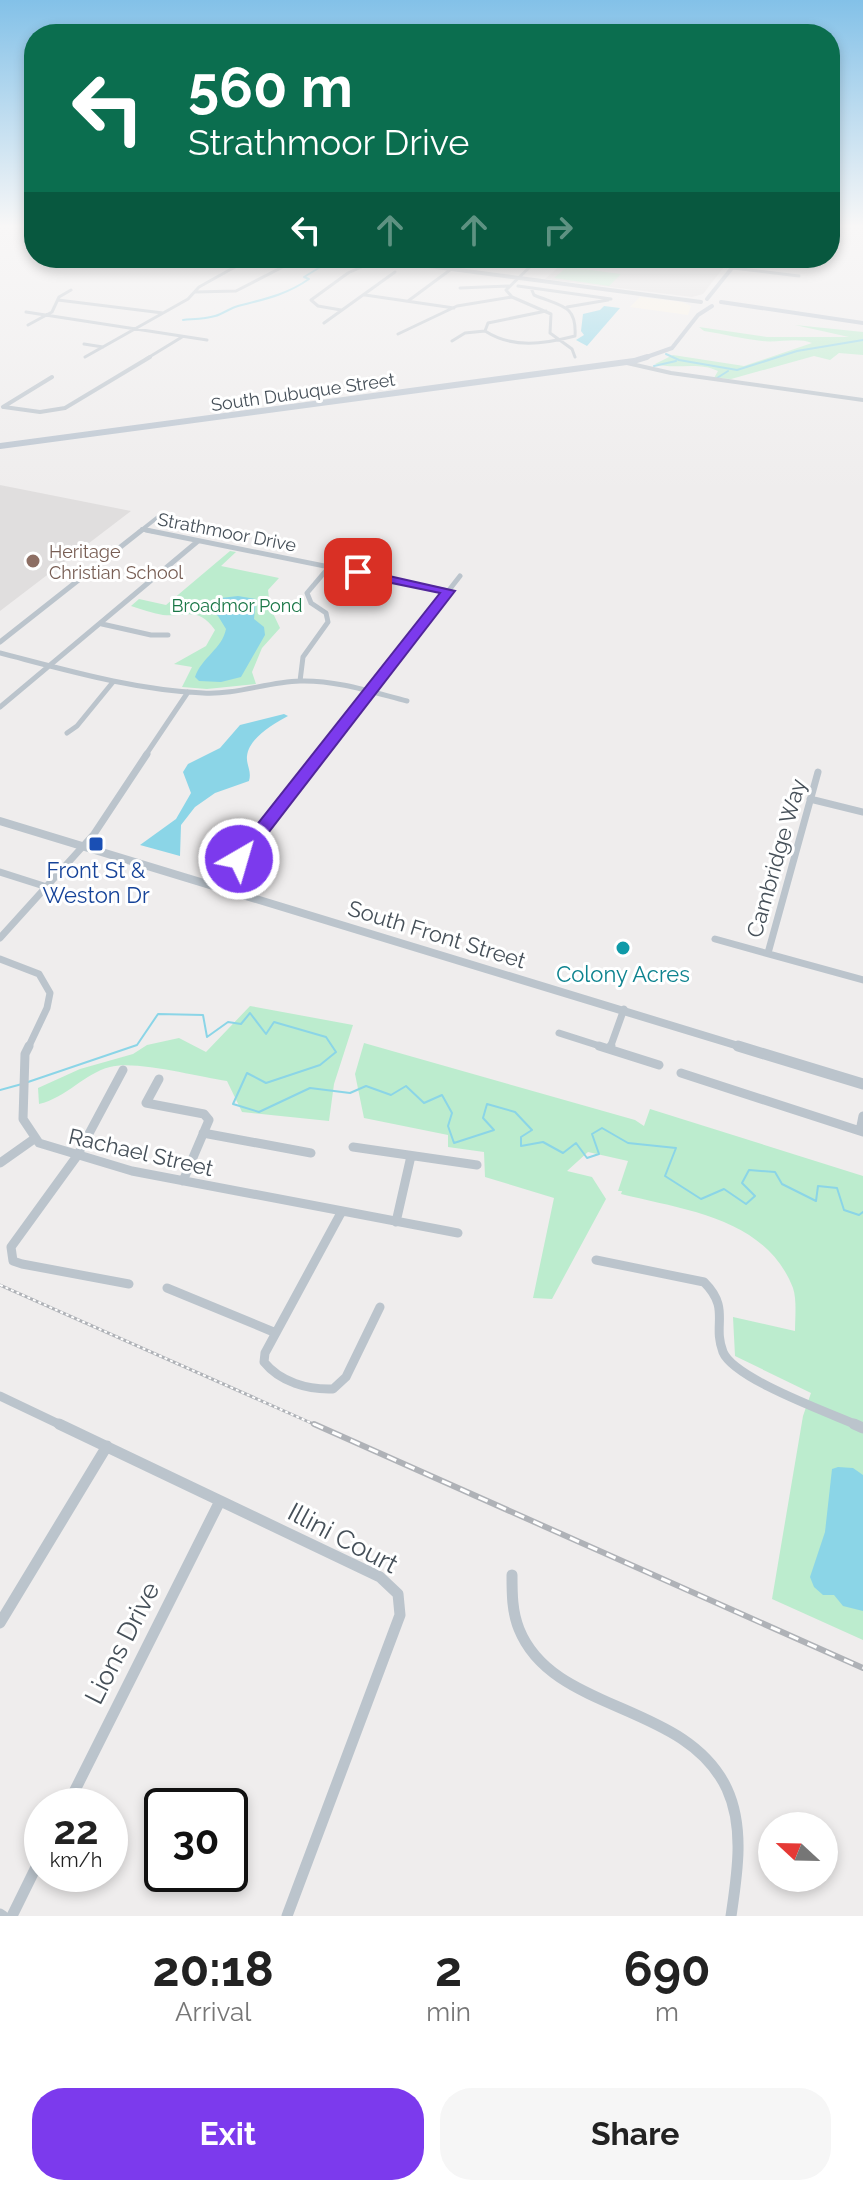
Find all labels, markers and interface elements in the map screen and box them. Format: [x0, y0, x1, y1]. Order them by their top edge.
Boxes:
text: 560 m [188, 54, 353, 120]
icon: left [56, 56, 160, 160]
text: Strathmoor Drive [188, 121, 469, 163]
icon: left [284, 208, 328, 252]
icon: ahead [368, 208, 412, 252]
icon: ahead [452, 208, 496, 252]
icon: right [536, 208, 580, 252]
street label: South Dubuque Street [210, 369, 396, 415]
street label: Strathmoor Drive [156, 508, 298, 556]
pin [324, 538, 392, 606]
place label: Heritage Christian School [49, 541, 183, 583]
icon: arrive [336, 550, 380, 594]
marker: Heritage Christian School [24, 552, 42, 570]
park label: Broadmor Pond [172, 595, 302, 616]
street label: Cambridge Way [741, 776, 811, 940]
position arrow [197, 817, 281, 901]
marker: Front St & Weston Dr [87, 835, 105, 853]
place label: Front St & Weston Dr [42, 857, 150, 908]
street label: South Front Street [345, 895, 530, 974]
marker: Colony Acres [614, 939, 632, 957]
place label: Colony Acres [556, 961, 690, 987]
street label: Rachael Street [66, 1123, 217, 1181]
street label: Illini Court [283, 1497, 403, 1580]
street label: Lions Drive [79, 1577, 165, 1709]
speed limit sign: 30 [144, 1788, 248, 1892]
text: 22 [53, 1806, 99, 1853]
north arrow [758, 1812, 838, 1892]
map controls [758, 1812, 838, 1892]
text: km/h [50, 1848, 102, 1872]
text: 20:18 [153, 1941, 274, 1997]
text: 2 [435, 1941, 462, 1997]
text: 690 [624, 1941, 710, 1997]
text: Arrival [175, 1997, 251, 2027]
text: min [426, 1997, 471, 2027]
text: m [655, 1997, 679, 2027]
button: Exit [32, 2088, 424, 2180]
button: Share [440, 2088, 831, 2180]

